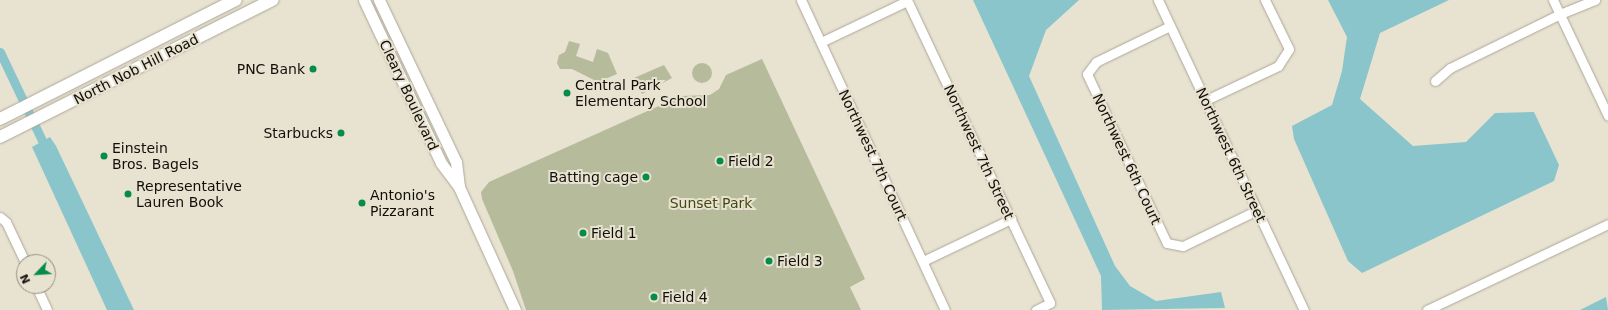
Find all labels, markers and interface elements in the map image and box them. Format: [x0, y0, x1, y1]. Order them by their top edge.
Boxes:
street label: North Nob Hill Road [71, 30, 201, 108]
street label: Cleary Boulevard [376, 37, 442, 153]
place label: PNC Bank [237, 61, 305, 77]
marker: PNC Bank [308, 64, 318, 74]
place label: Central Park Elementary School [575, 77, 707, 110]
street label: Northwest 7th Street [940, 82, 1018, 222]
street label: Northwest 6th Street [1192, 85, 1270, 225]
street label: Northwest 7th Court [835, 87, 911, 223]
marker: Central Park Elementary School [562, 88, 572, 98]
street label: Northwest 6th Court [1089, 91, 1165, 227]
place label: Starbucks [263, 125, 333, 141]
marker: Starbucks [336, 128, 346, 138]
place label: Einstein Bros. Bagels [112, 140, 199, 172]
marker: Einstein Bros. Bagels [99, 151, 109, 161]
place label: Field 2 [728, 153, 774, 169]
marker: Field 2 [715, 156, 725, 166]
place label: Batting cage [549, 169, 638, 185]
marker: Batting cage [641, 172, 651, 182]
place label: Representative Lauren Book [136, 178, 242, 210]
place label: Antonio's Pizzarant [370, 187, 435, 220]
marker: Representative Lauren Book [123, 189, 133, 199]
park label: Sunset Park [670, 195, 752, 211]
marker: Antonio's Pizzarant [357, 198, 367, 208]
place label: Field 1 [591, 225, 637, 241]
marker: Field 1 [578, 228, 588, 238]
place label: Field 3 [777, 253, 823, 269]
north arrow [16, 254, 56, 294]
marker: Field 3 [764, 256, 774, 266]
text: N [18, 272, 33, 286]
place label: Field 4 [662, 289, 708, 305]
marker: Field 4 [649, 292, 659, 302]

